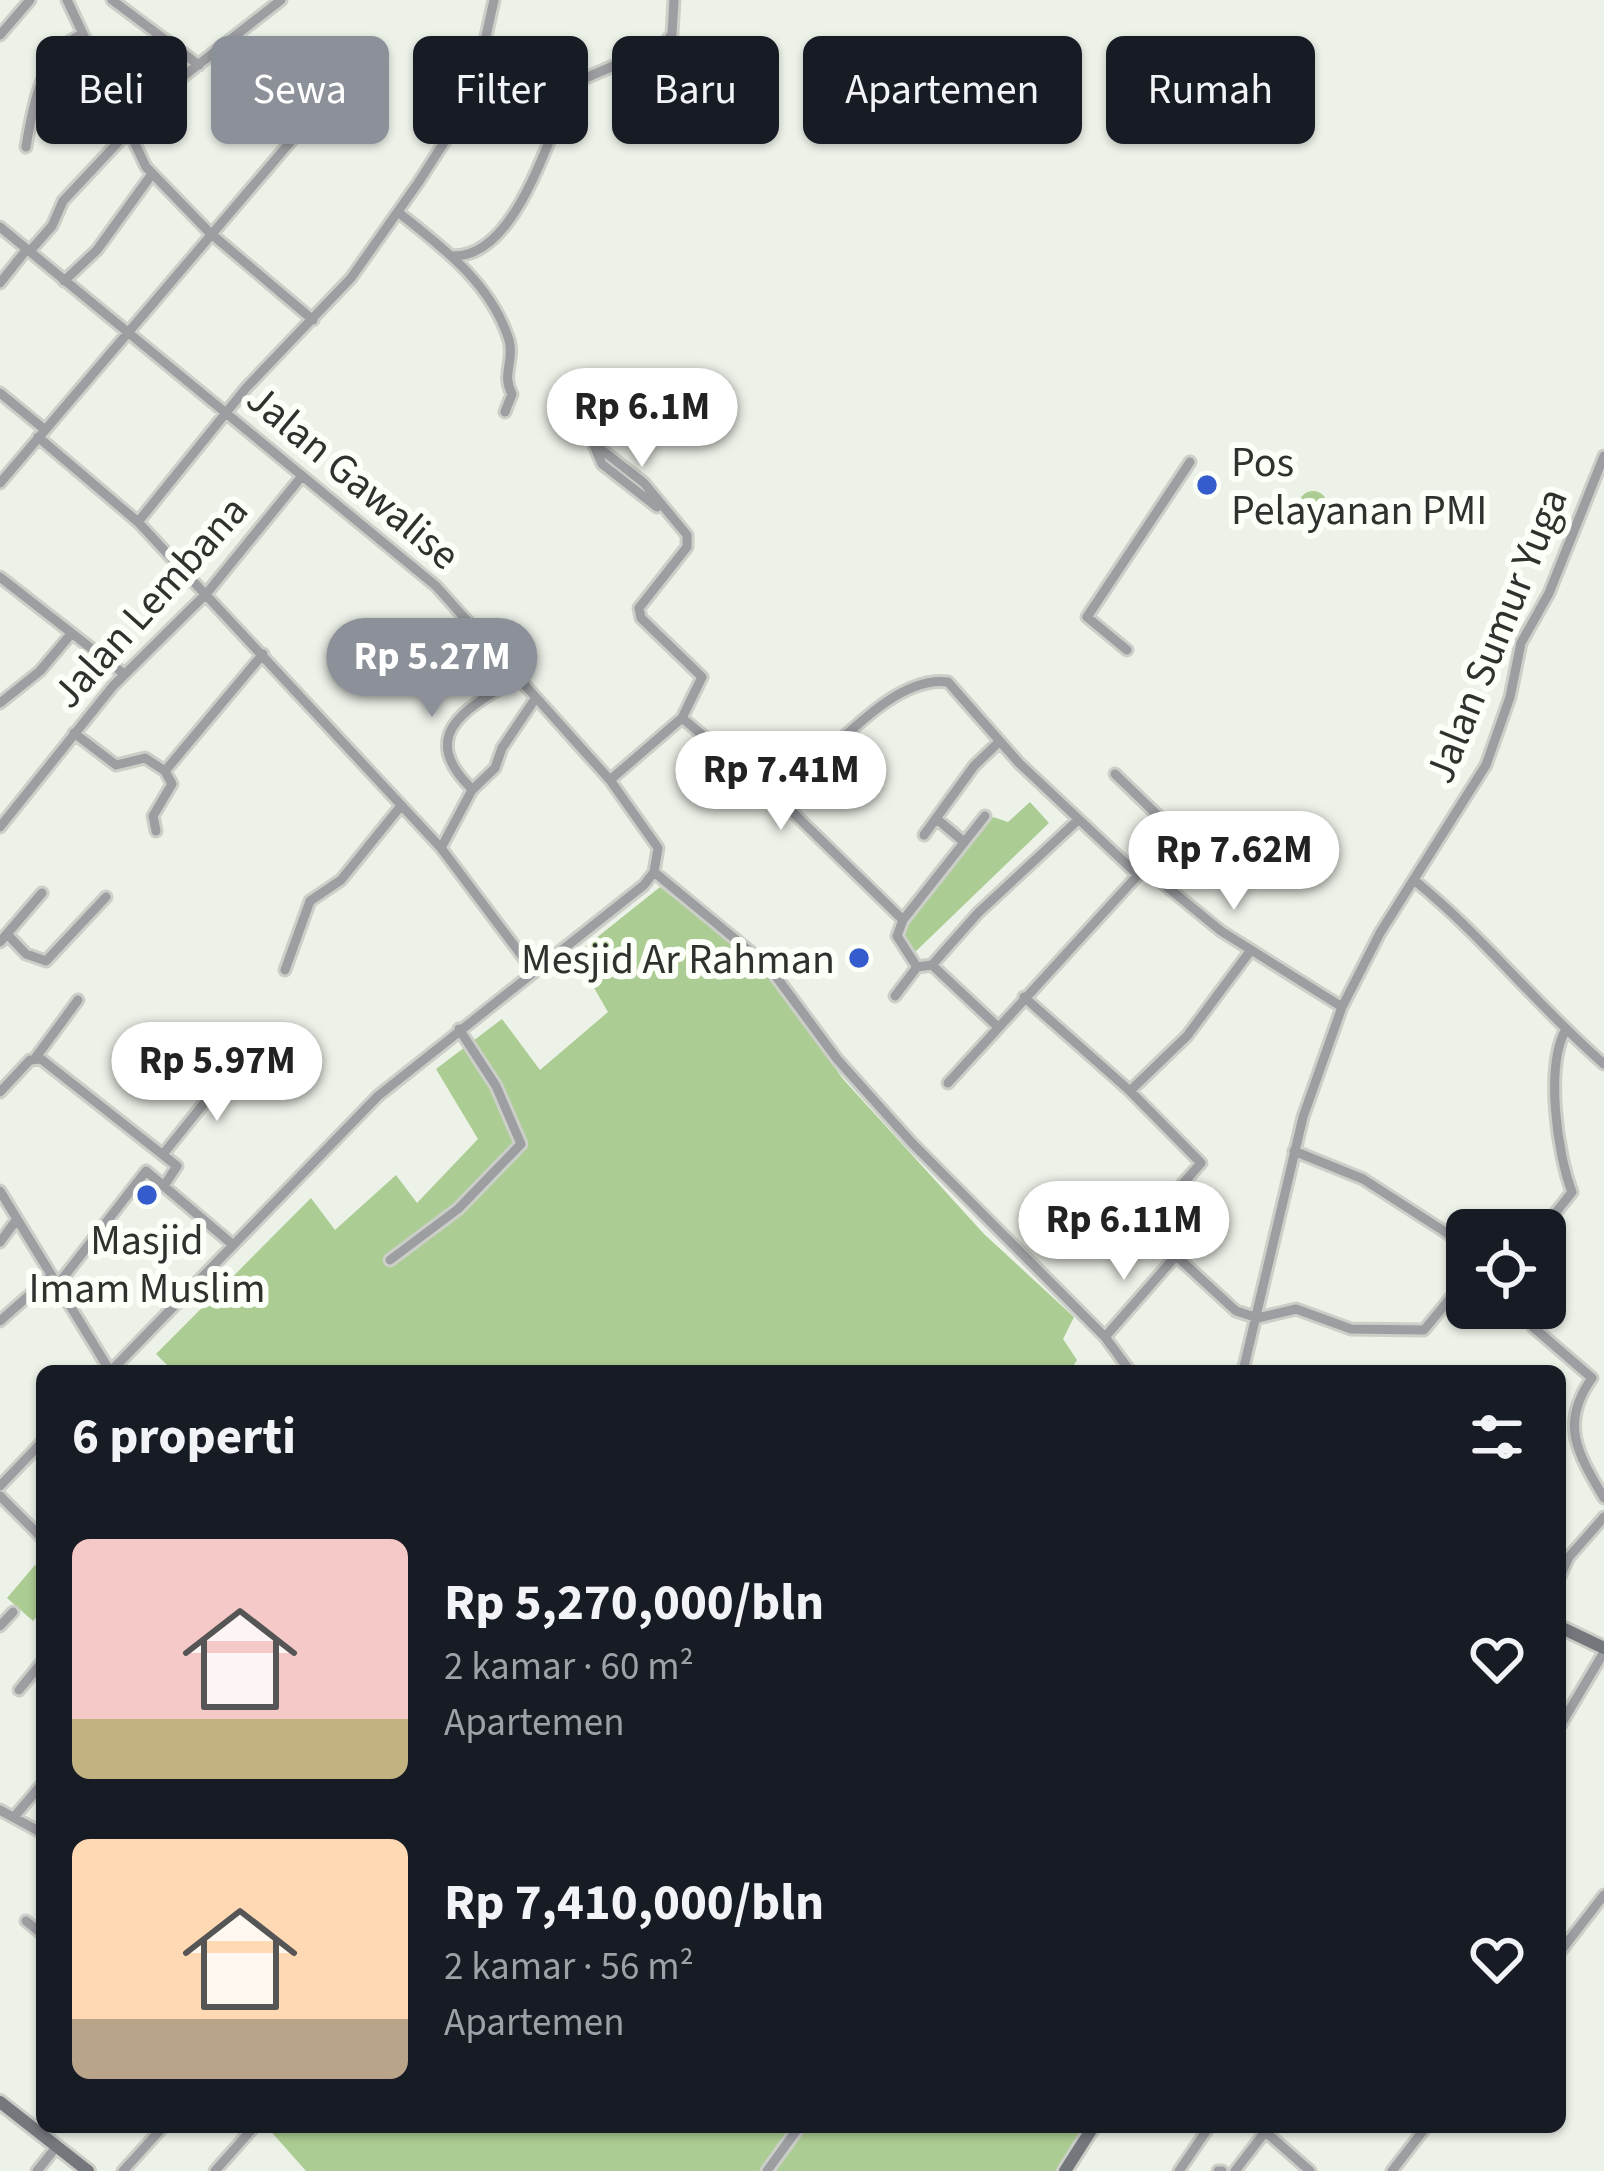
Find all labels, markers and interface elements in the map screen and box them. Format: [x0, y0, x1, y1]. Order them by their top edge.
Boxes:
chip: Beli [36, 36, 187, 144]
chip: Sewa [211, 36, 389, 144]
chip: Filter [413, 36, 588, 144]
chip: Baru [612, 36, 779, 144]
chip: Apartemen [803, 36, 1082, 144]
chip: Rumah [1106, 36, 1315, 144]
pin: Rp 6.1M [531, 368, 753, 470]
street label: Jalan Gawalise [233, 370, 472, 585]
text: Rp 6.1M [574, 379, 710, 435]
place label: Pos Pelayanan PMI [1231, 433, 1487, 541]
marker: Pos Pelayanan PMI [1194, 472, 1220, 498]
street label: Jalan Sumur Yuga [1410, 479, 1583, 792]
street label: Jalan Lembana [39, 483, 262, 722]
pin: Rp 5.27M [308, 618, 556, 720]
text: Rp 5.27M [353, 629, 511, 685]
pin: Rp 7.41M [657, 731, 905, 833]
text: Rp 7.41M [702, 742, 860, 798]
pin: Rp 7.62M [1110, 811, 1358, 913]
text: Rp 7.62M [1155, 822, 1313, 878]
place label: Mesjid Ar Rahman [521, 930, 835, 990]
marker: Mesjid Ar Rahman [846, 945, 872, 971]
pin: Rp 5.97M [93, 1022, 341, 1124]
text: Rp 5.97M [138, 1033, 296, 1089]
pin: Rp 6.11M [1000, 1181, 1248, 1283]
marker: Masjid Imam Muslim [134, 1182, 160, 1208]
text: Rp 6.11M [1045, 1192, 1203, 1248]
map controls [1446, 1209, 1566, 1329]
button: locate [1446, 1209, 1566, 1329]
place label: Masjid Imam Muslim [28, 1211, 266, 1319]
text: 6 properti [72, 1401, 296, 1473]
icon: filters [1464, 1404, 1530, 1470]
text: Rp 5,270,000/bln [444, 1567, 824, 1639]
icon: home [168, 1587, 312, 1731]
icon: heart [1464, 1626, 1530, 1692]
text: 2 kamar · 60 m² [444, 1639, 694, 1695]
text: Apartemen [444, 1695, 624, 1751]
text: Rp 7,410,000/bln [444, 1867, 824, 1939]
icon: home [168, 1887, 312, 2031]
icon: heart [1464, 1926, 1530, 1992]
text: 2 kamar · 56 m² [444, 1939, 694, 1995]
text: Apartemen [444, 1995, 624, 2051]

